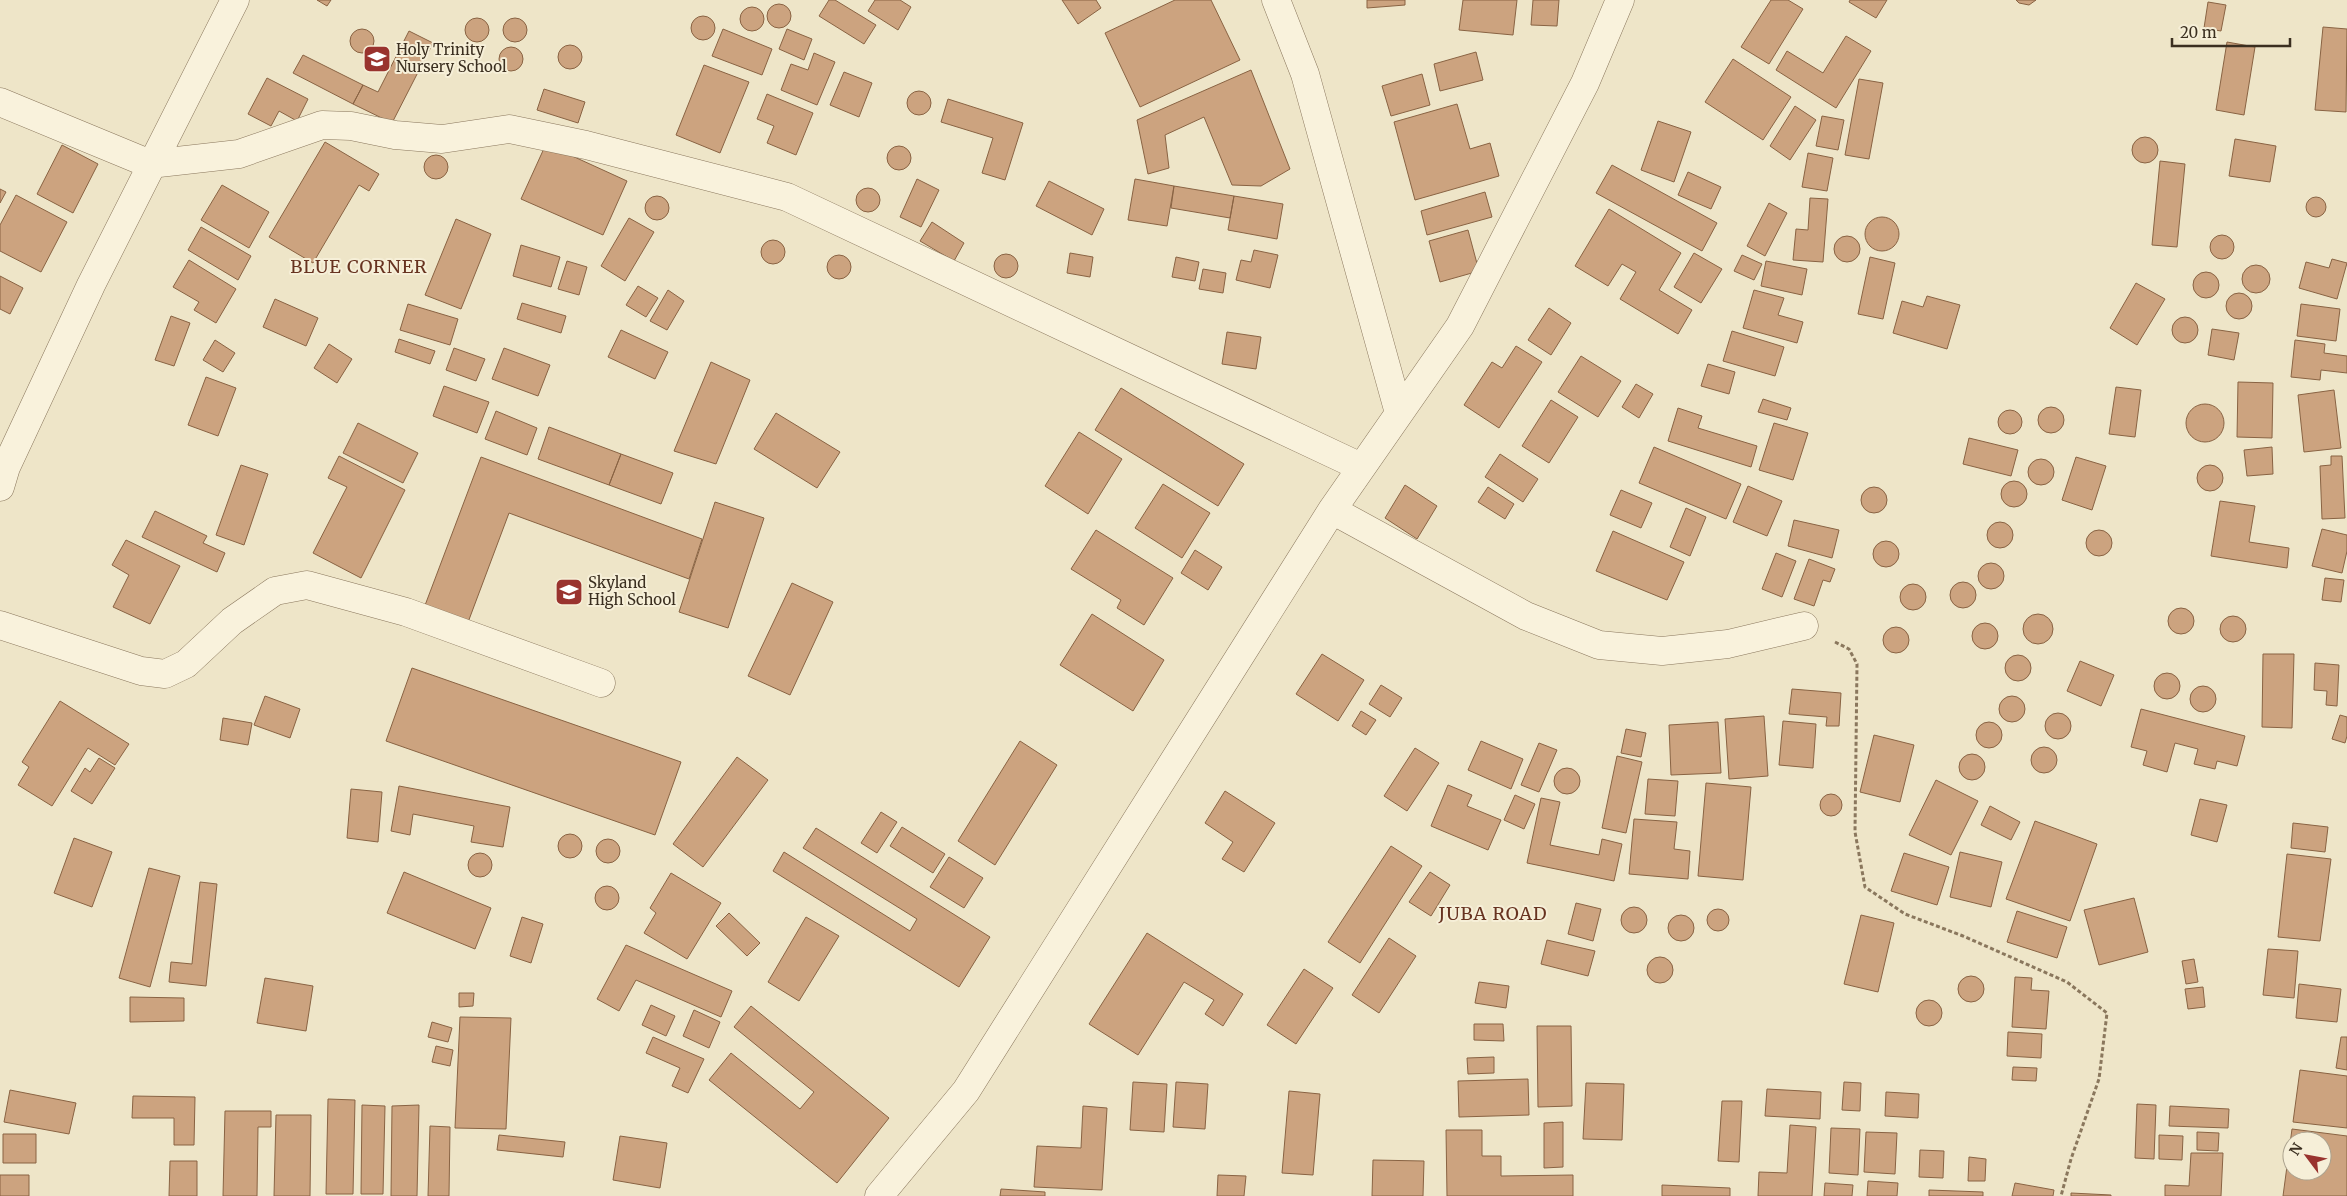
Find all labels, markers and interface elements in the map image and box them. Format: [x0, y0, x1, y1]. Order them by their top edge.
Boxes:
scale bar [2172, 15, 2290, 47]
text: 20 m [2180, 23, 2217, 42]
place label: Holy Trinity Nursery School [396, 40, 507, 76]
school or university icon: Holy Trinity Nursery School [362, 44, 392, 74]
district label: BLUE CORNER [290, 255, 428, 278]
place label: Skyland High School [588, 573, 676, 609]
school or university icon: Skyland High School [554, 577, 584, 607]
district label: JUBA ROAD [1437, 902, 1548, 925]
north arrow [2282, 1131, 2332, 1181]
text: N [2285, 1140, 2307, 1159]

